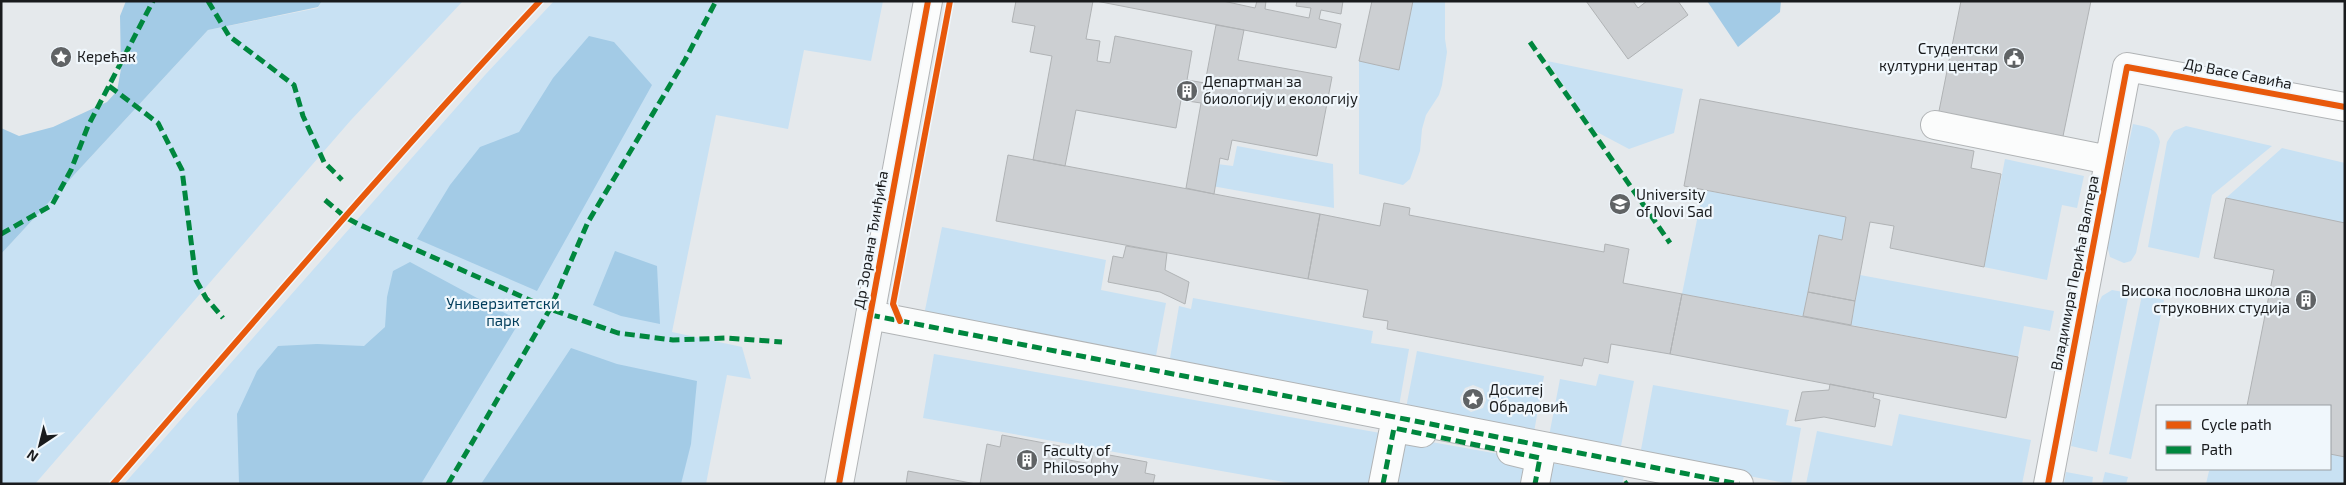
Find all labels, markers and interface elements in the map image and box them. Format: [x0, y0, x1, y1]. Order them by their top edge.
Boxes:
place label: Студентски културни центар [1879, 39, 1998, 75]
place icon: Керећак [49, 45, 73, 69]
public building icon: Студентски културни центар [2002, 46, 2026, 70]
place label: Керећак [77, 47, 136, 65]
street label: Др Васе Савића [2183, 54, 2294, 92]
place label: Департман за биологију и екологију [1203, 72, 1358, 108]
building icon: Департман за биологију и екологију [1175, 79, 1199, 103]
street label: Др Зорана Ђинђића [849, 169, 892, 311]
street label: Владимира Перића Валтера [2046, 174, 2102, 372]
place label: University of Novi Sad [1636, 185, 1713, 220]
school or university icon: University of Novi Sad [1608, 192, 1632, 216]
place label: Висока пословна школа струковних студија [2121, 281, 2290, 317]
building icon: Висока пословна школа струковних студија [2294, 288, 2318, 312]
park label: Универзитетски парк [446, 294, 560, 329]
place label: Доситеј Обрадовић [1489, 380, 1568, 415]
place icon: Доситеј Обрадовић [1461, 387, 1485, 411]
legend [2156, 405, 2331, 470]
text: Cycle path [2201, 415, 2272, 433]
north arrow [15, 420, 65, 470]
text: Path [2201, 440, 2232, 458]
place label: Faculty of Philosophy [1043, 441, 1119, 476]
text: N [23, 446, 41, 466]
building icon: Faculty of Philosophy [1015, 448, 1039, 472]

